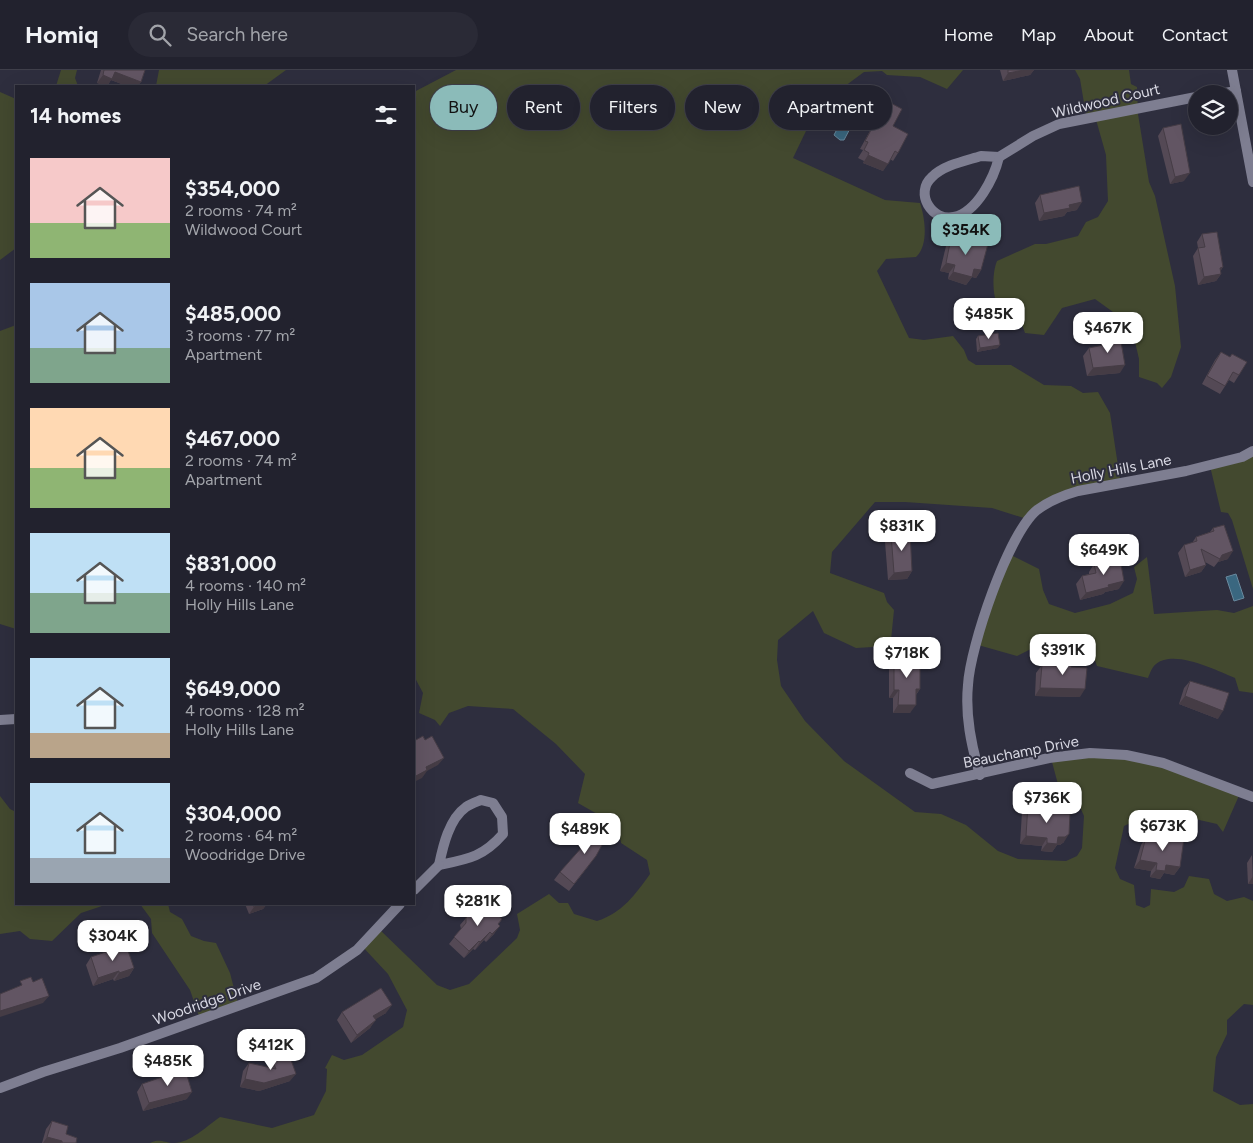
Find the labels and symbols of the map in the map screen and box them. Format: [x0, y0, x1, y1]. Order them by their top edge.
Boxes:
street label: Wildwood Court [1050, 80, 1162, 122]
pin: $354K [931, 214, 1001, 256]
pin: $485K [954, 298, 1024, 340]
pin: $467K [1073, 312, 1143, 354]
street label: Holly Hills Lane [1069, 450, 1173, 488]
pin: $831K [867, 510, 937, 552]
pin: $649K [1069, 534, 1139, 576]
pin: $391K [1028, 634, 1098, 676]
pin: $718K [872, 636, 942, 679]
street label: Beauchamp Drive [962, 732, 1080, 772]
pin: $736K [1012, 782, 1082, 824]
pin: $673K [1128, 810, 1198, 852]
pin: $489K [550, 812, 620, 855]
pin: $281K [443, 884, 513, 927]
pin: $304K [78, 920, 148, 962]
street label: Woodridge Drive [151, 975, 263, 1029]
pin: $412K [236, 1028, 306, 1071]
pin: $485K [133, 1044, 203, 1087]

